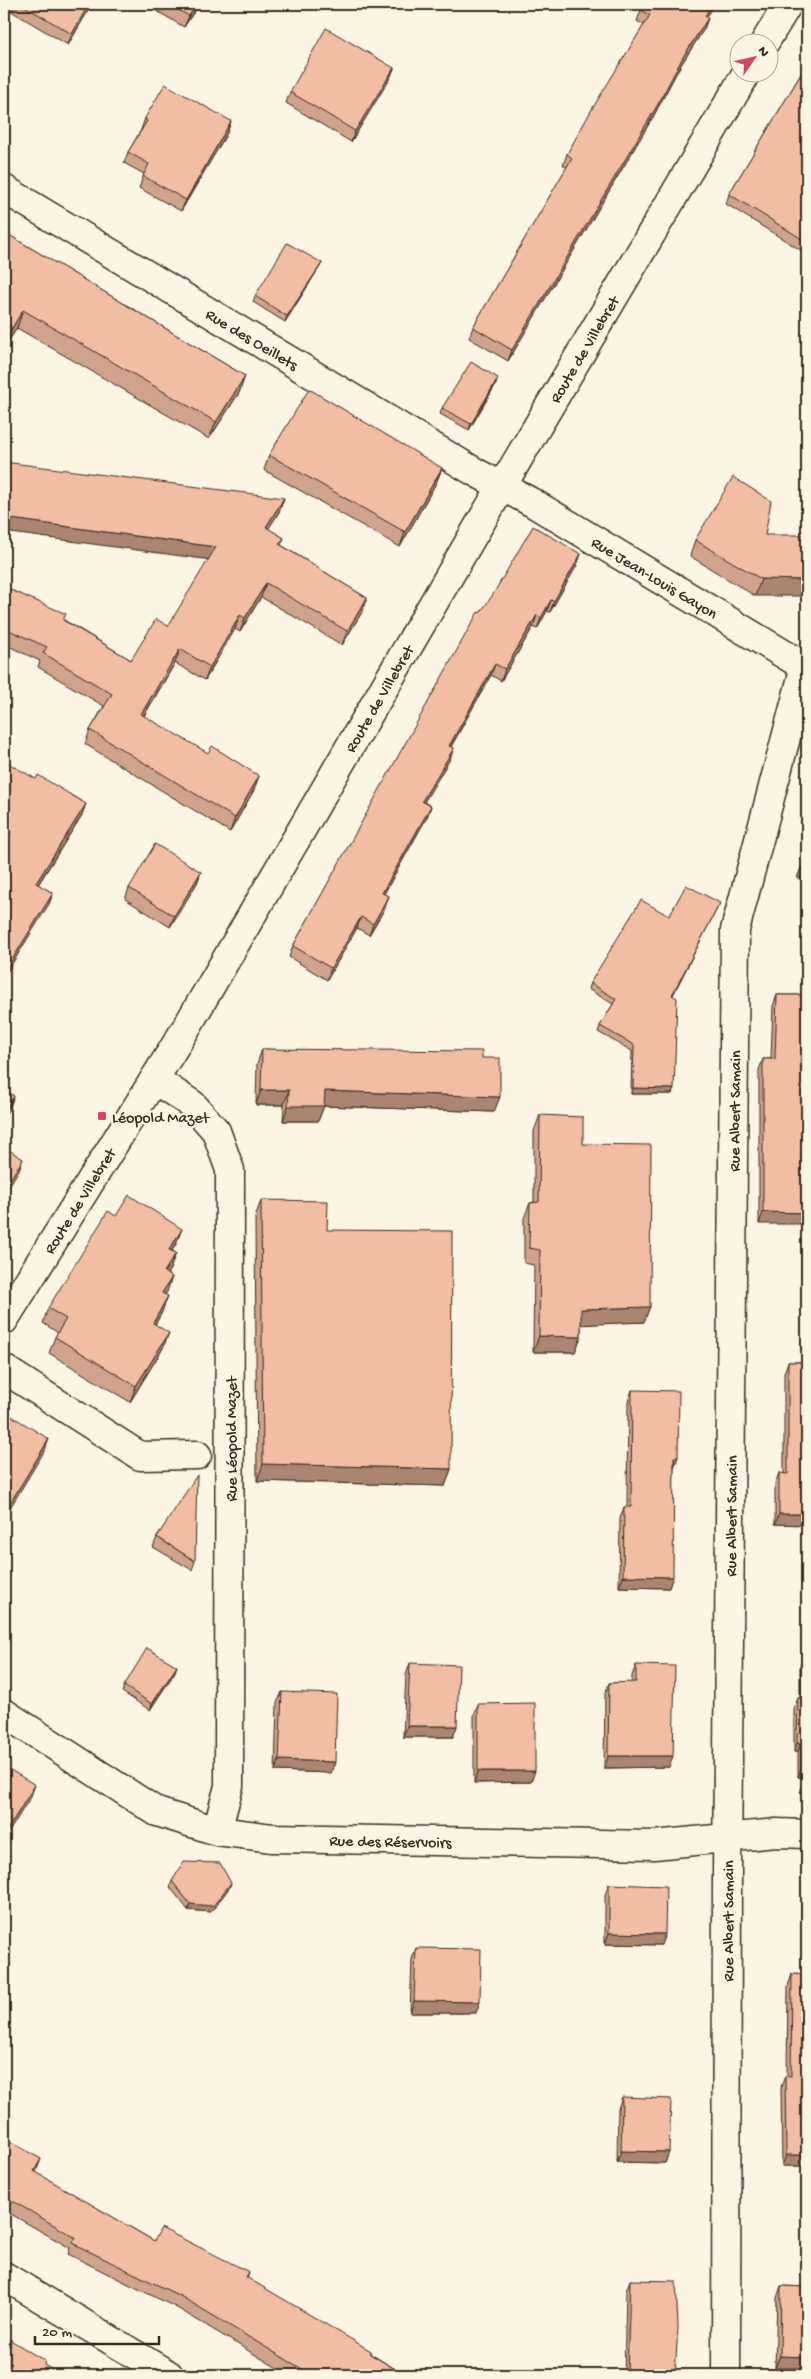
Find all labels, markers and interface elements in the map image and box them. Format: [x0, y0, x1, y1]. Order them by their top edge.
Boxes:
north arrow [728, 32, 778, 82]
text: N [753, 44, 772, 61]
street label: Route de Villebret [547, 292, 626, 407]
street label: Rue des Oeillets [201, 306, 301, 377]
street label: Rue Jean-Louis Gayon [587, 534, 720, 625]
street label: Route de Villebret [343, 641, 421, 757]
street label: Rue Albert Samain [727, 1050, 747, 1172]
marker: Léopold Mazet [96, 1110, 108, 1122]
place label: Léopold Mazet [112, 1110, 211, 1129]
street label: Route de Villebret [42, 1145, 122, 1259]
street label: Rue Léopold Mazet [224, 1375, 243, 1502]
street label: Rue Albert Samain [724, 1455, 744, 1577]
street label: Rue des Réservoirs [329, 1833, 453, 1854]
street label: Rue Albert Samain [721, 1860, 740, 1982]
scale bar [35, 2314, 159, 2346]
text: 20 m [42, 2324, 72, 2342]

